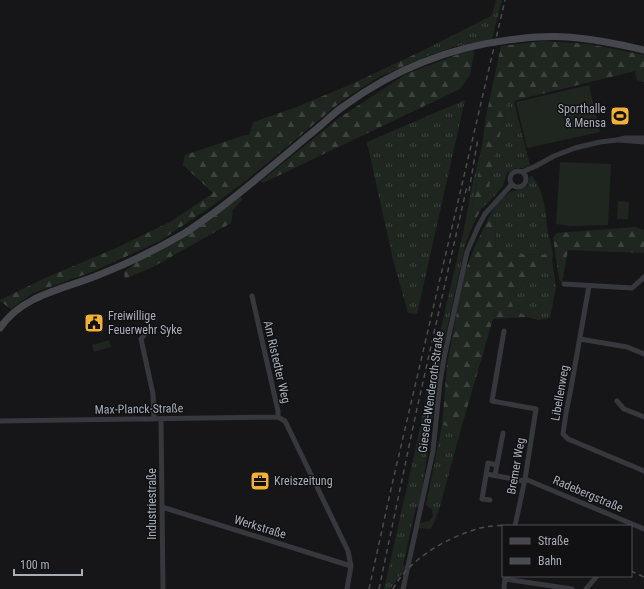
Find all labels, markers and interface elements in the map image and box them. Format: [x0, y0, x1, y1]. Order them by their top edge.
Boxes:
place label: Sporthalle & Mensa [558, 102, 606, 130]
sports icon: Sporthalle & Mensa [609, 105, 631, 127]
place label: Freiwillige Feuerwehr Syke [108, 309, 183, 337]
public building icon: Freiwillige Feuerwehr Syke [83, 312, 105, 334]
street label: Am Ristedter Weg [261, 319, 293, 405]
street label: Giesela-Wenderoth-Straße [416, 330, 447, 454]
street label: Libellenweg [548, 364, 572, 422]
street label: Max-Planck-Straße [94, 401, 184, 417]
street label: Bremer Weg [504, 436, 528, 495]
street label: Industriestraße [145, 468, 159, 540]
office icon: Kreiszeitung [249, 470, 271, 492]
street label: Radebergstraße [551, 473, 625, 515]
place label: Kreiszeitung [274, 474, 333, 488]
street label: Werkstraße [232, 512, 288, 542]
legend [502, 525, 632, 577]
text: Straße [538, 534, 569, 548]
scale bar [14, 551, 82, 577]
text: Bahn [538, 554, 562, 568]
text: 100 m [20, 558, 50, 572]

